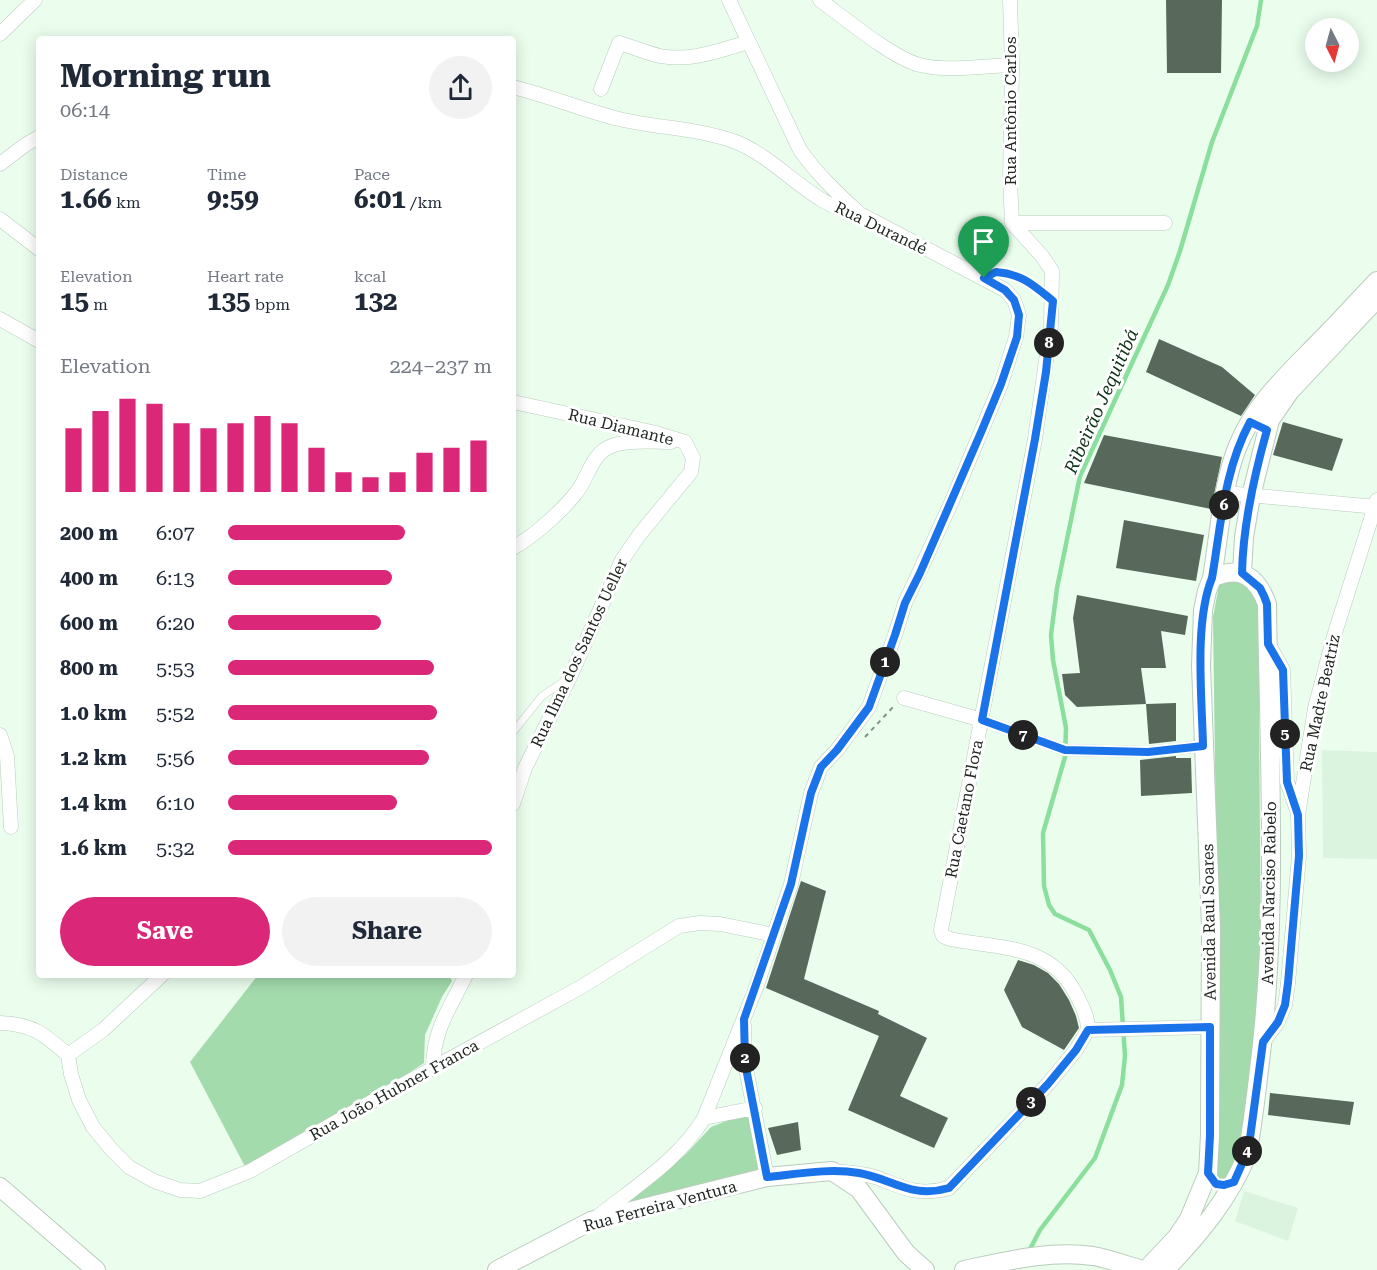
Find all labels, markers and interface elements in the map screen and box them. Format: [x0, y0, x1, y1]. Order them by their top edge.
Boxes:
north arrow [1305, 18, 1359, 72]
map controls [1305, 18, 1359, 72]
street label: Rua Antônio Carlos [1001, 36, 1020, 186]
text: Morning run [60, 56, 271, 95]
button: share [429, 56, 492, 119]
text: 06:14 [60, 98, 110, 122]
text: Distance [60, 165, 128, 184]
text: Time [207, 165, 246, 184]
text: Pace [354, 165, 390, 184]
text: 1.66 [60, 184, 112, 214]
text: 9:59 [207, 184, 259, 214]
text: 6:01 [354, 184, 406, 214]
text: km [112, 193, 141, 212]
text: /km [406, 193, 442, 212]
street label: Rua Durandé [832, 197, 930, 259]
pin [958, 216, 1009, 278]
icon: arrive [967, 225, 1000, 258]
text: Elevation [60, 267, 133, 286]
text: Heart rate [207, 267, 284, 286]
text: kcal [354, 267, 386, 286]
text: 15 [60, 286, 89, 316]
text: 135 [207, 286, 251, 316]
text: 132 [354, 286, 398, 316]
text: m [89, 295, 108, 314]
text: bpm [251, 295, 290, 314]
water label: Ribeirão Jequitibá [1059, 325, 1142, 478]
pin: 8 [1034, 328, 1064, 358]
text: 8 [1045, 333, 1053, 352]
text: Elevation [60, 354, 151, 378]
text: 224–237 m [389, 354, 492, 378]
street label: Rua Diamante [566, 405, 676, 449]
pin: 6 [1209, 490, 1239, 520]
text: 6 [1220, 495, 1228, 514]
text: 200 m [60, 521, 118, 545]
text: 6:07 [156, 521, 195, 545]
street label: Rua Ilma dos Santos Ueller [527, 555, 631, 750]
text: 400 m [60, 566, 118, 590]
text: 6:13 [156, 566, 195, 590]
text: 600 m [60, 611, 118, 635]
text: 6:20 [156, 611, 195, 635]
street label: Rua Madre Beatriz [1296, 632, 1344, 773]
pin: 1 [870, 647, 900, 677]
text: 1 [881, 652, 889, 671]
text: 800 m [60, 656, 118, 680]
text: 5:53 [156, 656, 195, 680]
text: 1.0 km [60, 701, 127, 725]
text: 5:52 [156, 701, 195, 725]
pin: 5 [1270, 719, 1300, 749]
pin: 7 [1008, 720, 1038, 750]
text: 5 [1281, 724, 1289, 743]
text: 7 [1019, 725, 1027, 744]
street label: Rua Caetano Flora [941, 738, 987, 880]
text: 1.2 km [60, 746, 127, 770]
text: 5:56 [156, 746, 195, 770]
text: 1.4 km [60, 791, 127, 815]
text: 6:10 [156, 791, 195, 815]
street label: Avenida Narciso Rabelo [1258, 801, 1280, 985]
text: 1.6 km [60, 836, 127, 860]
text: 5:32 [156, 836, 195, 860]
street label: Avenida Raul Soares [1198, 843, 1220, 1001]
button: Save [60, 897, 270, 966]
button: Share [282, 897, 492, 966]
street label: Rua João Hubner Franca [306, 1035, 482, 1144]
pin: 2 [730, 1043, 760, 1073]
text: 2 [741, 1048, 749, 1067]
pin: 3 [1016, 1087, 1046, 1117]
text: 3 [1027, 1092, 1035, 1111]
pin: 4 [1232, 1136, 1262, 1166]
text: 4 [1243, 1141, 1251, 1160]
street label: Rua Ferreira Ventura [581, 1176, 739, 1236]

